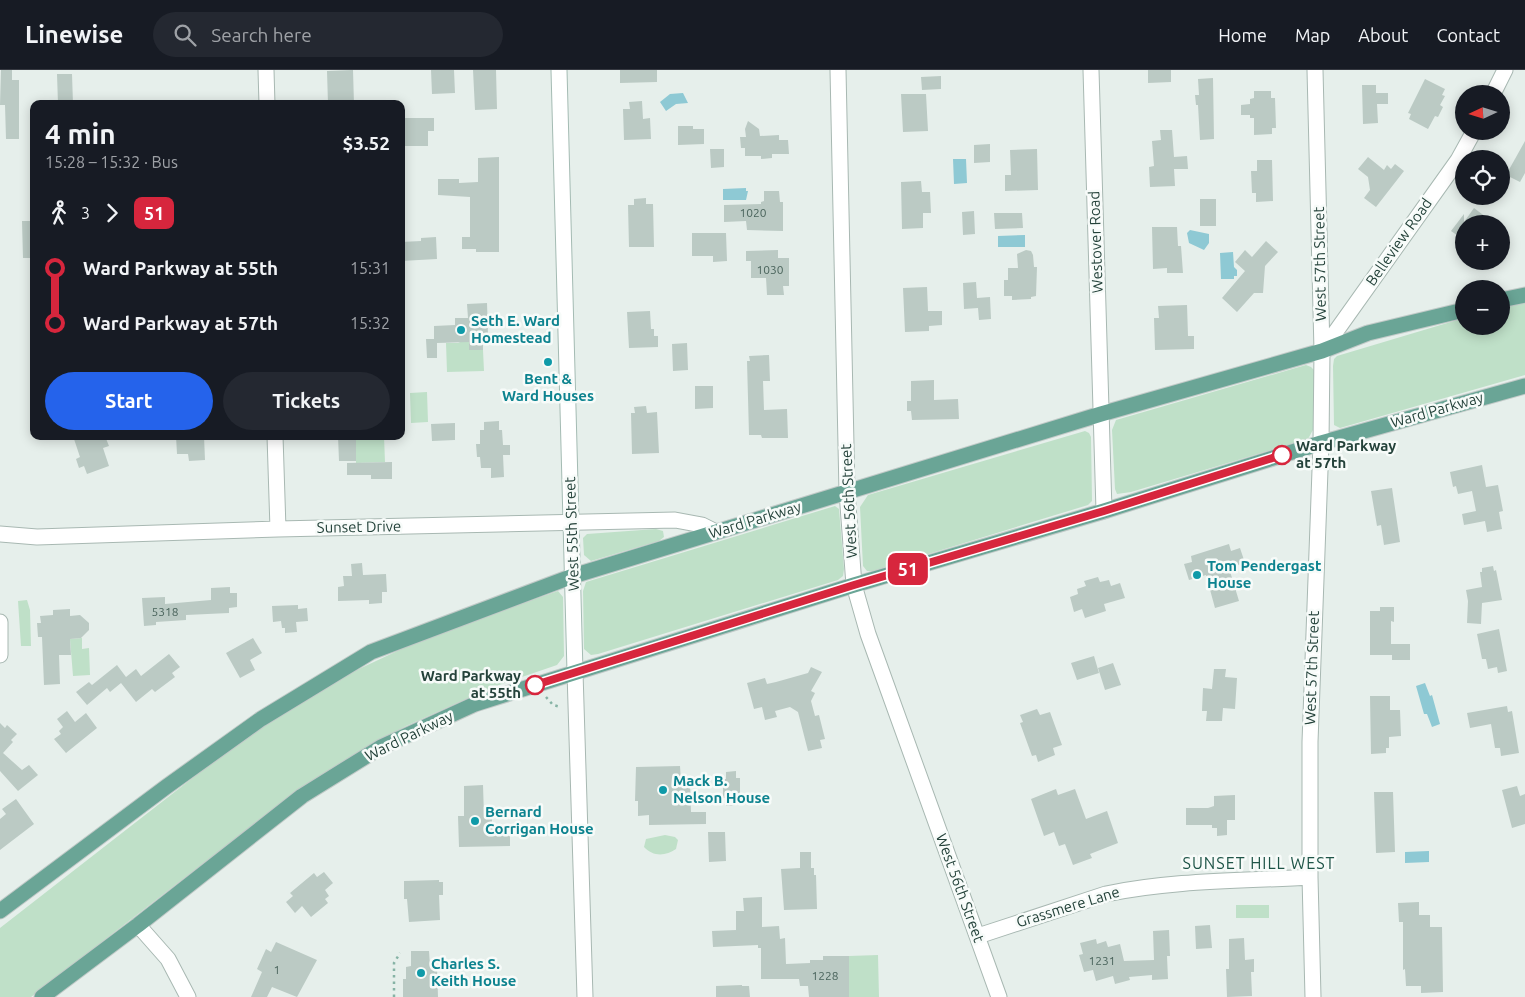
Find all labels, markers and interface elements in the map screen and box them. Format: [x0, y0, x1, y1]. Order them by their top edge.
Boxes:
search box [153, 12, 503, 57]
text: Linewise [25, 21, 123, 48]
icon: search [171, 21, 199, 49]
text: Search here [211, 24, 312, 46]
text: Home [1218, 25, 1267, 45]
text: Map [1295, 25, 1330, 45]
text: About [1358, 25, 1408, 45]
text: Contact [1436, 25, 1500, 45]
north arrow [1455, 85, 1510, 140]
map controls [1455, 85, 1510, 335]
text: 4 min [45, 118, 116, 149]
text: $3.52 [342, 132, 390, 154]
button: locate [1455, 150, 1510, 205]
text: 15:28 – 15:32 · Bus [45, 153, 178, 171]
street label: Westover Road [1085, 191, 1106, 293]
street label: Belleview Road [1362, 195, 1435, 289]
icon: walk [45, 199, 73, 227]
icon: forward [98, 199, 126, 227]
text: 51 [144, 203, 164, 223]
text: 3 [81, 204, 90, 222]
house number: 1020 [739, 206, 767, 219]
street label: West 57th Street [1310, 207, 1329, 321]
button: + [1455, 215, 1510, 270]
text: Ward Parkway at 55th [83, 257, 278, 279]
text: 15:31 [350, 259, 390, 277]
house number: 1030 [756, 263, 784, 276]
button: − [1455, 280, 1510, 335]
text: Ward Parkway at 57th [83, 312, 278, 334]
place label: Seth E. Ward Homestead [471, 312, 560, 346]
text: 15:32 [350, 314, 390, 332]
marker: Seth E. Ward Homestead [455, 324, 467, 336]
marker: Bent & Ward Houses [542, 356, 554, 368]
place label: Bent & Ward Houses [502, 370, 594, 404]
button: Start [45, 372, 213, 430]
button: Tickets [223, 372, 390, 430]
street label: Ward Parkway [1389, 388, 1485, 431]
place label: Ward Parkway at 57th [1296, 437, 1396, 471]
street label: West 56th Street [837, 443, 860, 559]
marker: Ward Parkway at 57th [1272, 445, 1292, 465]
street label: West 55th Street [561, 476, 582, 592]
street label: Ward Parkway [707, 497, 803, 542]
street label: Sunset Drive [317, 517, 401, 536]
line badge: 51 [886, 553, 930, 585]
place label: Tom Pendergast House [1207, 557, 1322, 591]
text: 51 [898, 559, 918, 579]
marker: Tom Pendergast House [1191, 569, 1203, 581]
house number: 5318 [151, 605, 179, 618]
street label: West 57th Street [1301, 610, 1322, 725]
place label: Ward Parkway at 55th [421, 667, 521, 701]
marker: Ward Parkway at 55th [525, 675, 545, 695]
street label: Ward Parkway [362, 707, 455, 764]
place label: Mack B. Nelson House [673, 772, 770, 806]
marker: Mack B. Nelson House [657, 784, 669, 796]
place label: Bernard Corrigan House [485, 803, 594, 837]
marker: Bernard Corrigan House [469, 815, 481, 827]
street label: West 56th Street [933, 831, 988, 945]
district label: SUNSET HILL WEST [1183, 854, 1335, 872]
street label: Grassmere Lane [1014, 883, 1122, 930]
house number: 1231 [1088, 954, 1116, 967]
place label: Charles S. Keith House [431, 955, 516, 989]
house number: 1 [274, 963, 280, 976]
marker: Charles S. Keith House [415, 967, 427, 979]
house number: 1228 [811, 969, 839, 982]

